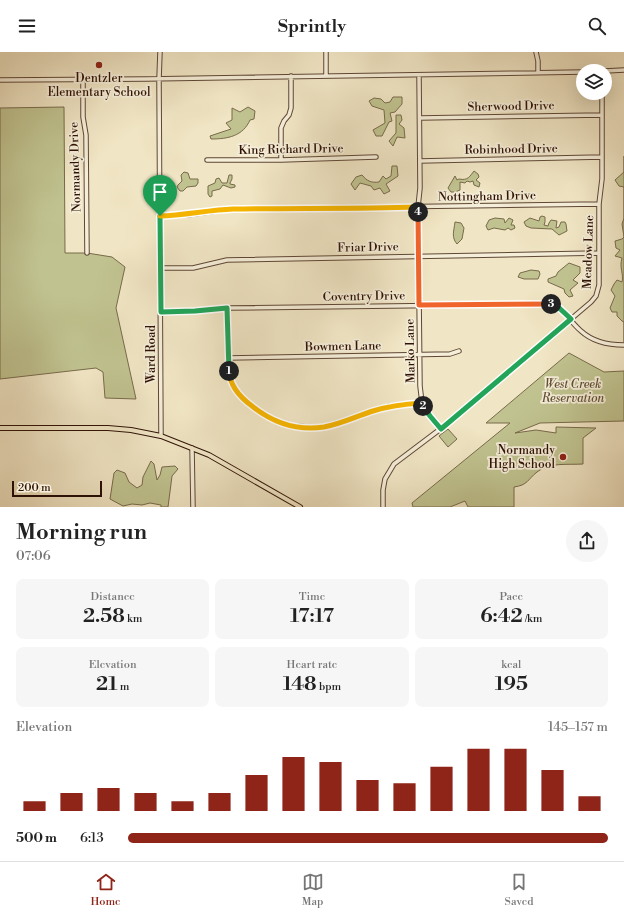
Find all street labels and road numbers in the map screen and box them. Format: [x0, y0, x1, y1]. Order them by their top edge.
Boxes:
street label: Sherwood Drive [467, 98, 555, 115]
street label: Normandy Drive [66, 121, 85, 212]
street label: King Richard Drive [238, 141, 344, 158]
street label: Robinhood Drive [464, 141, 558, 158]
street label: Nottingham Drive [438, 188, 536, 205]
street label: Meadow Lane [580, 215, 597, 289]
street label: Friar Drive [337, 239, 399, 256]
street label: Coventry Drive [323, 288, 405, 305]
street label: Marko Lane [402, 319, 419, 383]
street label: Ward Road [144, 325, 159, 384]
street label: Bowmen Lane [304, 338, 381, 355]

